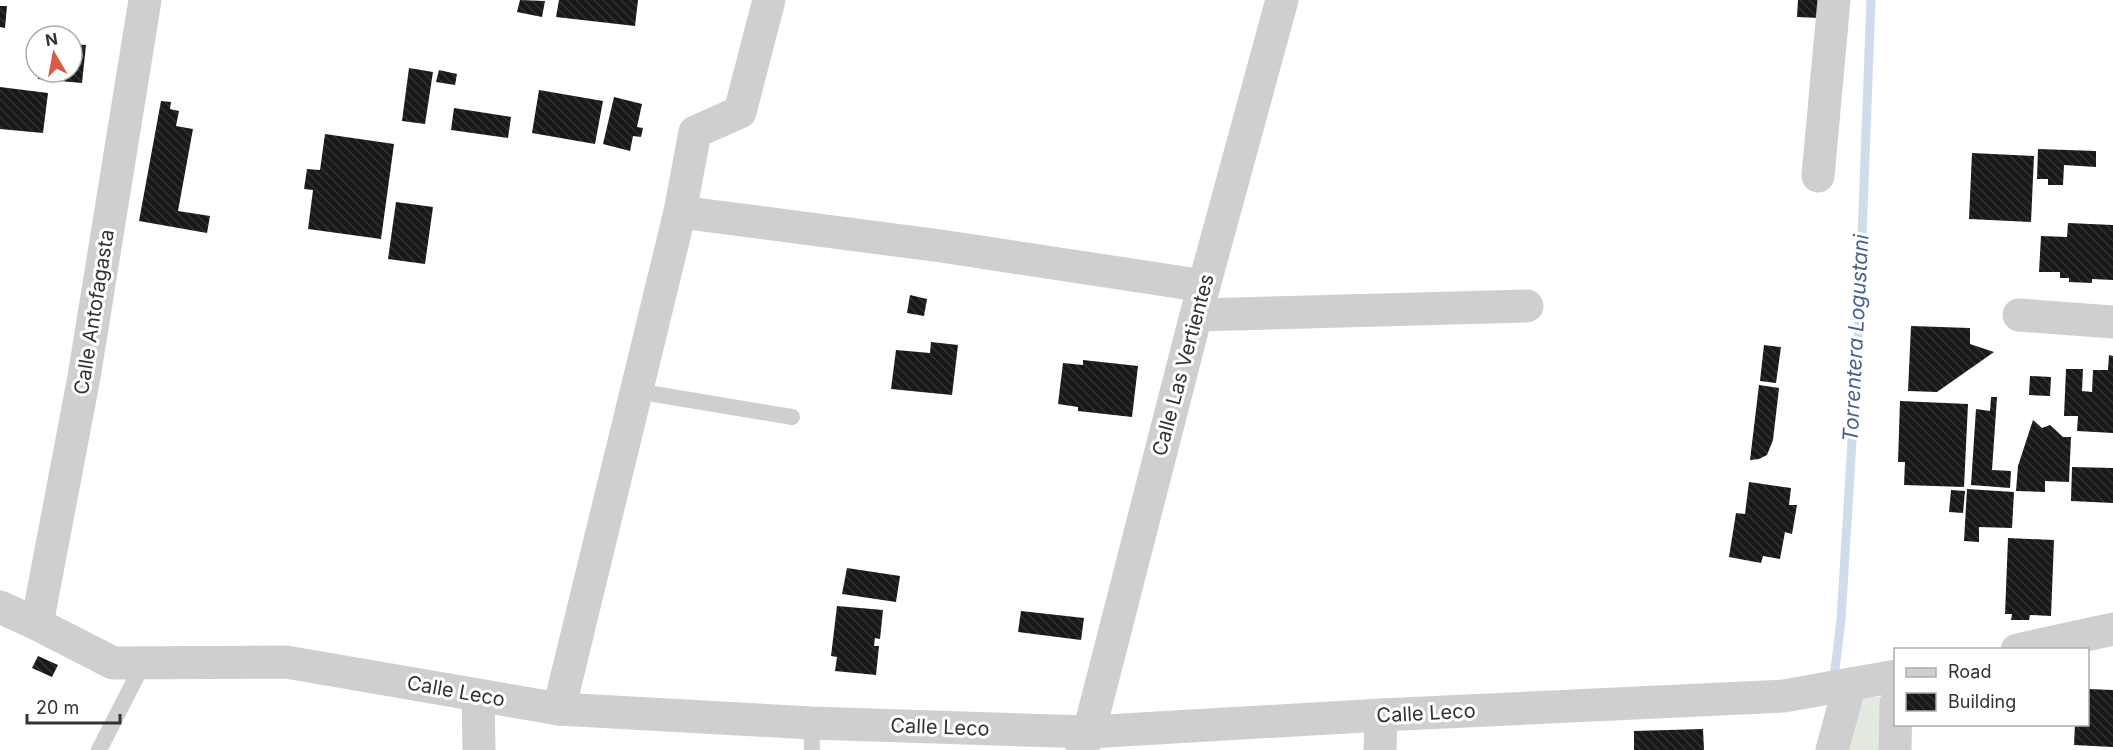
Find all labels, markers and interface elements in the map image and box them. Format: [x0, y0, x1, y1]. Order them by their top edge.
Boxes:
north arrow [24, 24, 84, 84]
text: N [44, 28, 59, 50]
street label: Calle Antofagasta [69, 228, 119, 396]
water label: Torrentera Logustani [1838, 233, 1873, 442]
street label: Calle Las Vertientes [1147, 271, 1219, 459]
legend [1894, 648, 2089, 726]
text: Road [1948, 661, 1991, 682]
street label: Calle Leco [405, 671, 507, 711]
scale bar [27, 687, 120, 725]
text: Building [1948, 691, 2016, 712]
text: 20 m [36, 697, 79, 718]
street label: Calle Leco [1376, 698, 1476, 728]
street label: Calle Leco [890, 713, 990, 741]

